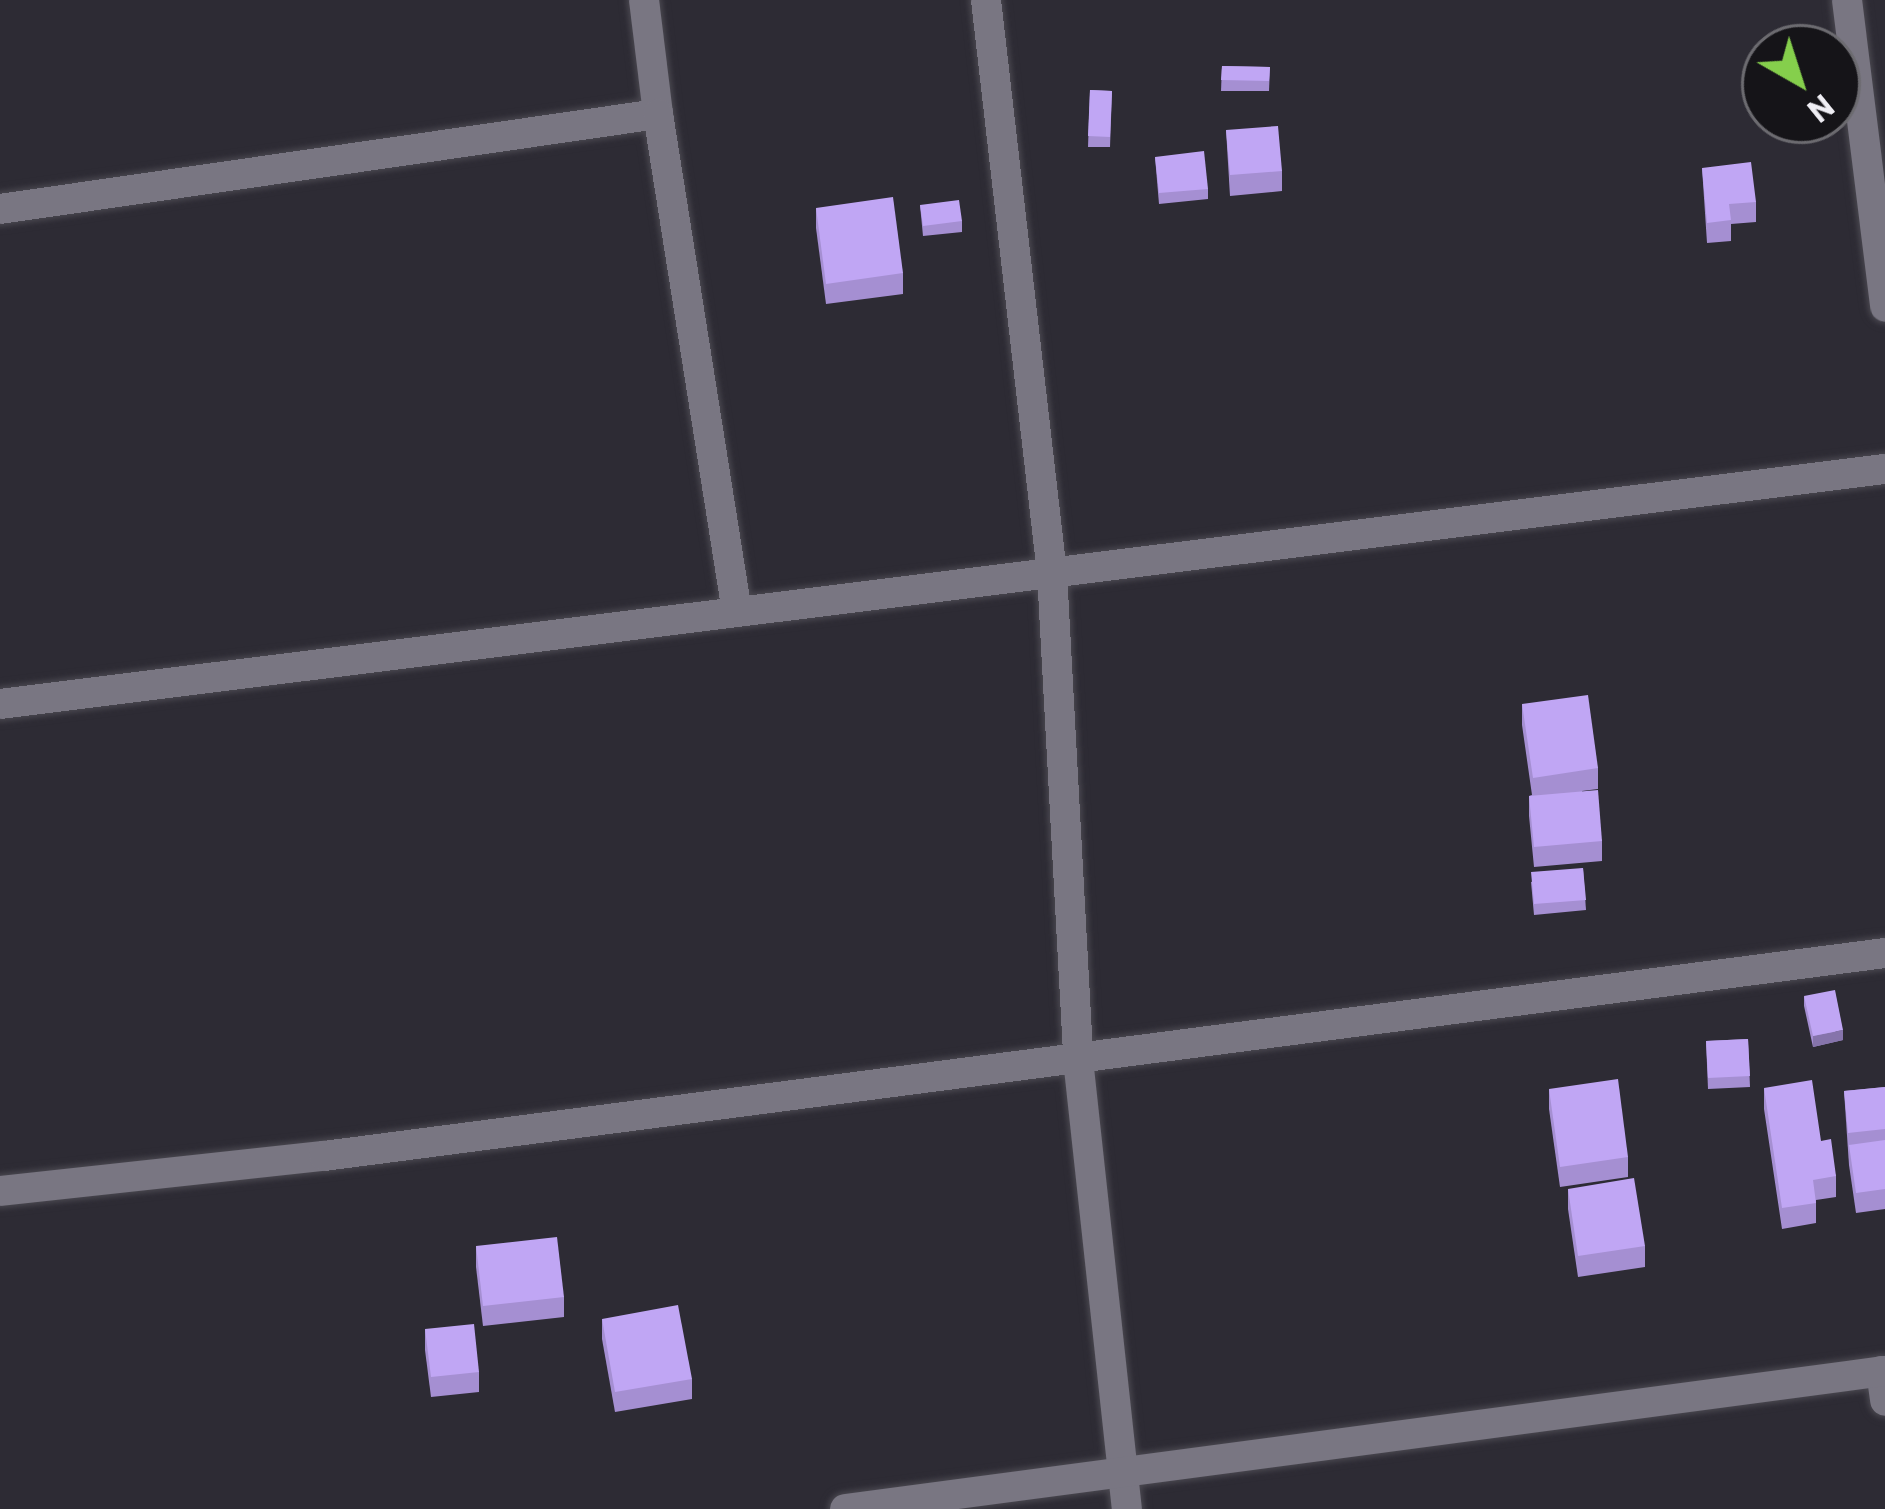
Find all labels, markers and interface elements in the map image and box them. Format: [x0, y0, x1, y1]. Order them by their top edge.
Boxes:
north arrow [1741, 24, 1861, 144]
text: N [1801, 87, 1843, 132]

